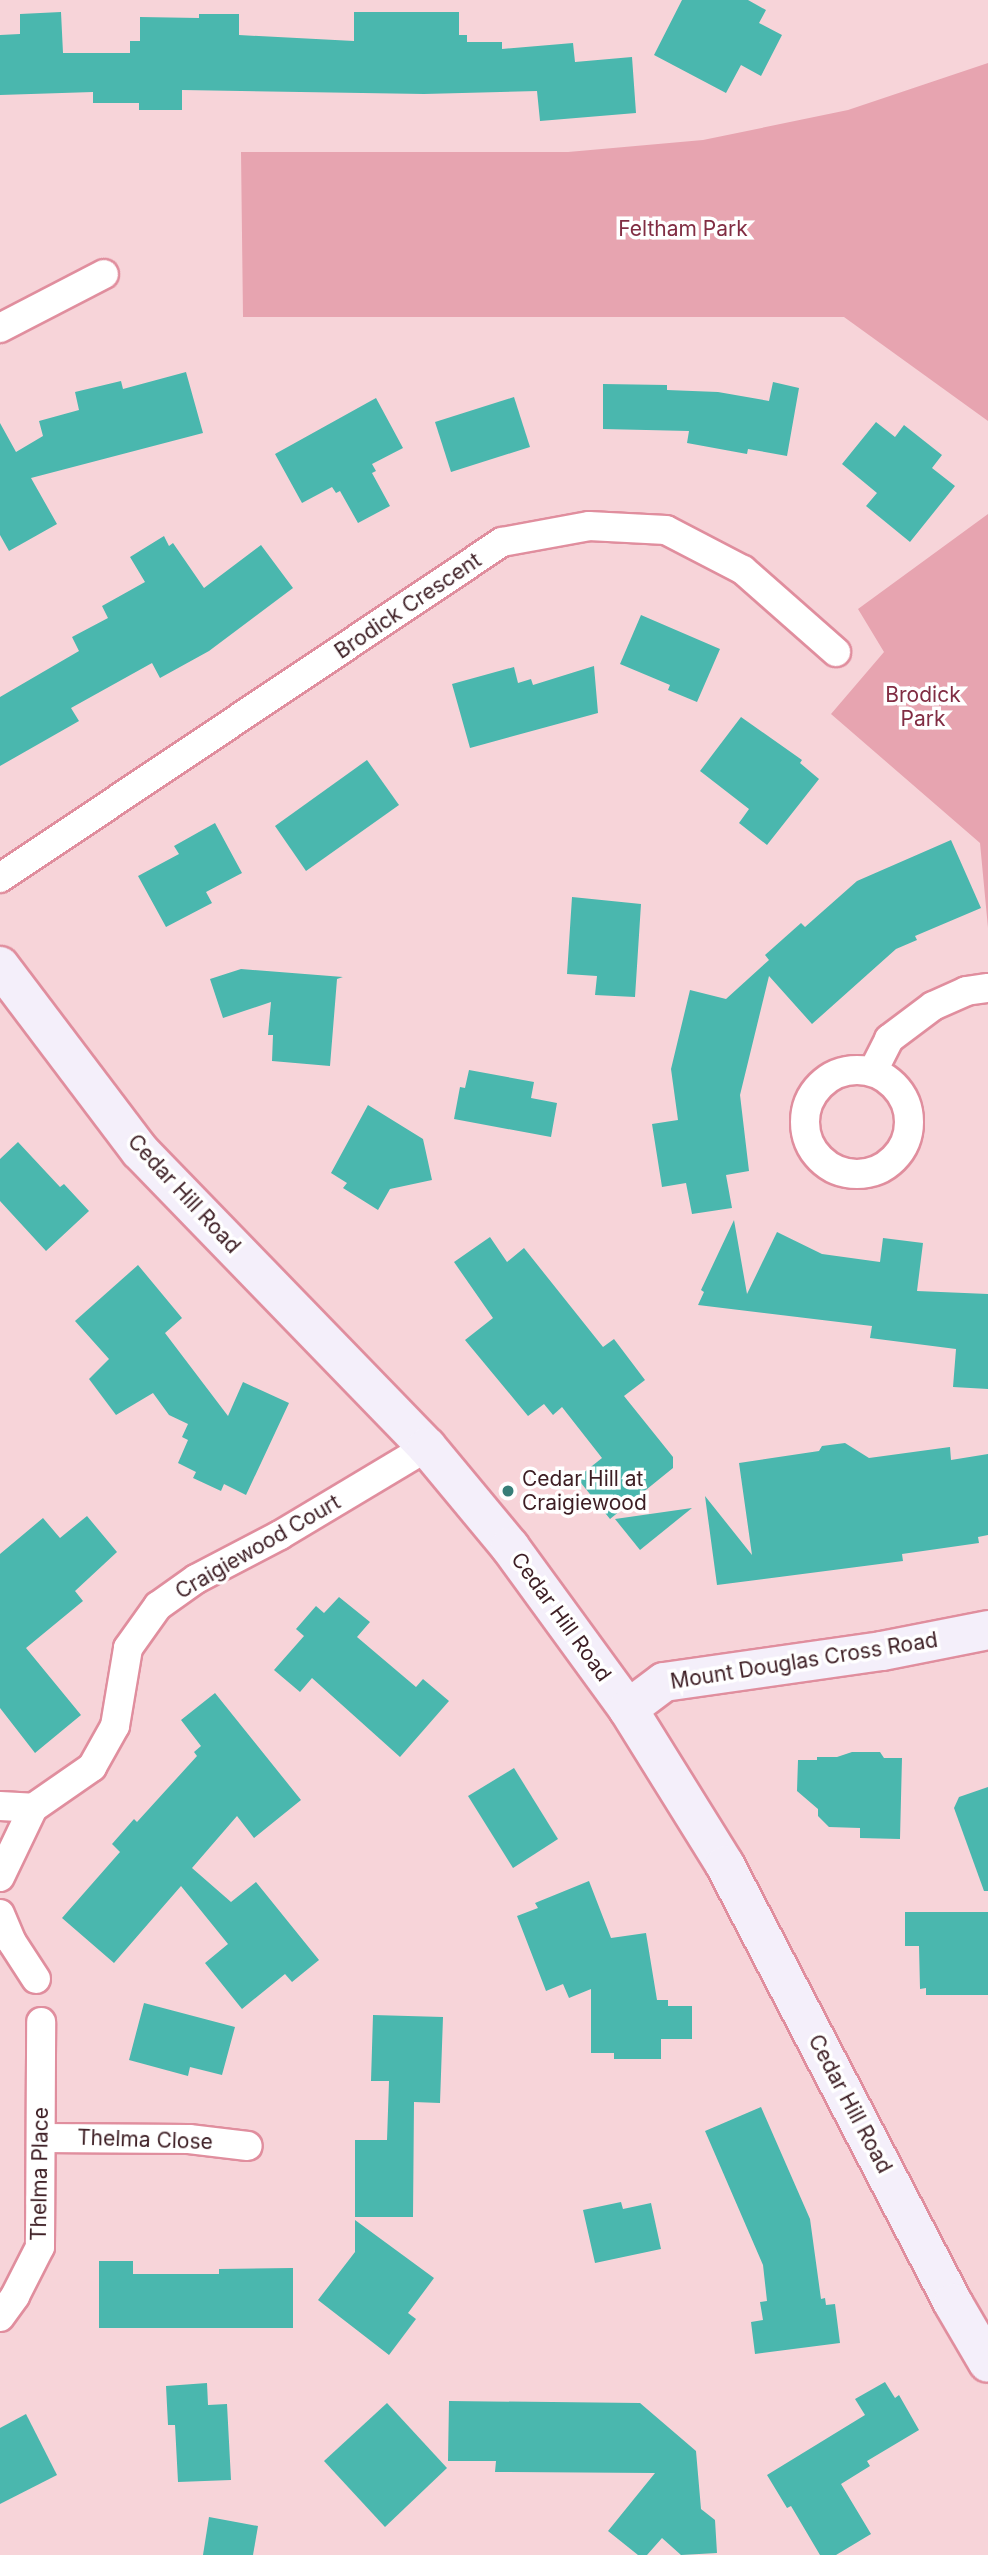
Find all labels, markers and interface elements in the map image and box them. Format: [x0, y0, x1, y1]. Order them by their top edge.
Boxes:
park label: Feltham Park [618, 216, 748, 242]
street label: Brodick Crescent [330, 548, 486, 664]
park label: Brodick Park [885, 682, 961, 732]
street label: Cedar Hill Road [122, 1129, 246, 1259]
place label: Cedar Hill at Craigiewood [522, 1466, 647, 1516]
marker: Cedar Hill at Craigiewood [500, 1483, 516, 1499]
street label: Craigiewood Court [171, 1490, 345, 1604]
street label: Cedar Hill Road [506, 1548, 616, 1686]
street label: Mount Douglas Cross Road [669, 1627, 939, 1695]
street label: Cedar Hill Road [803, 2030, 897, 2178]
street label: Thelma Place [26, 2107, 54, 2241]
street label: Thelma Close [77, 2125, 213, 2155]

